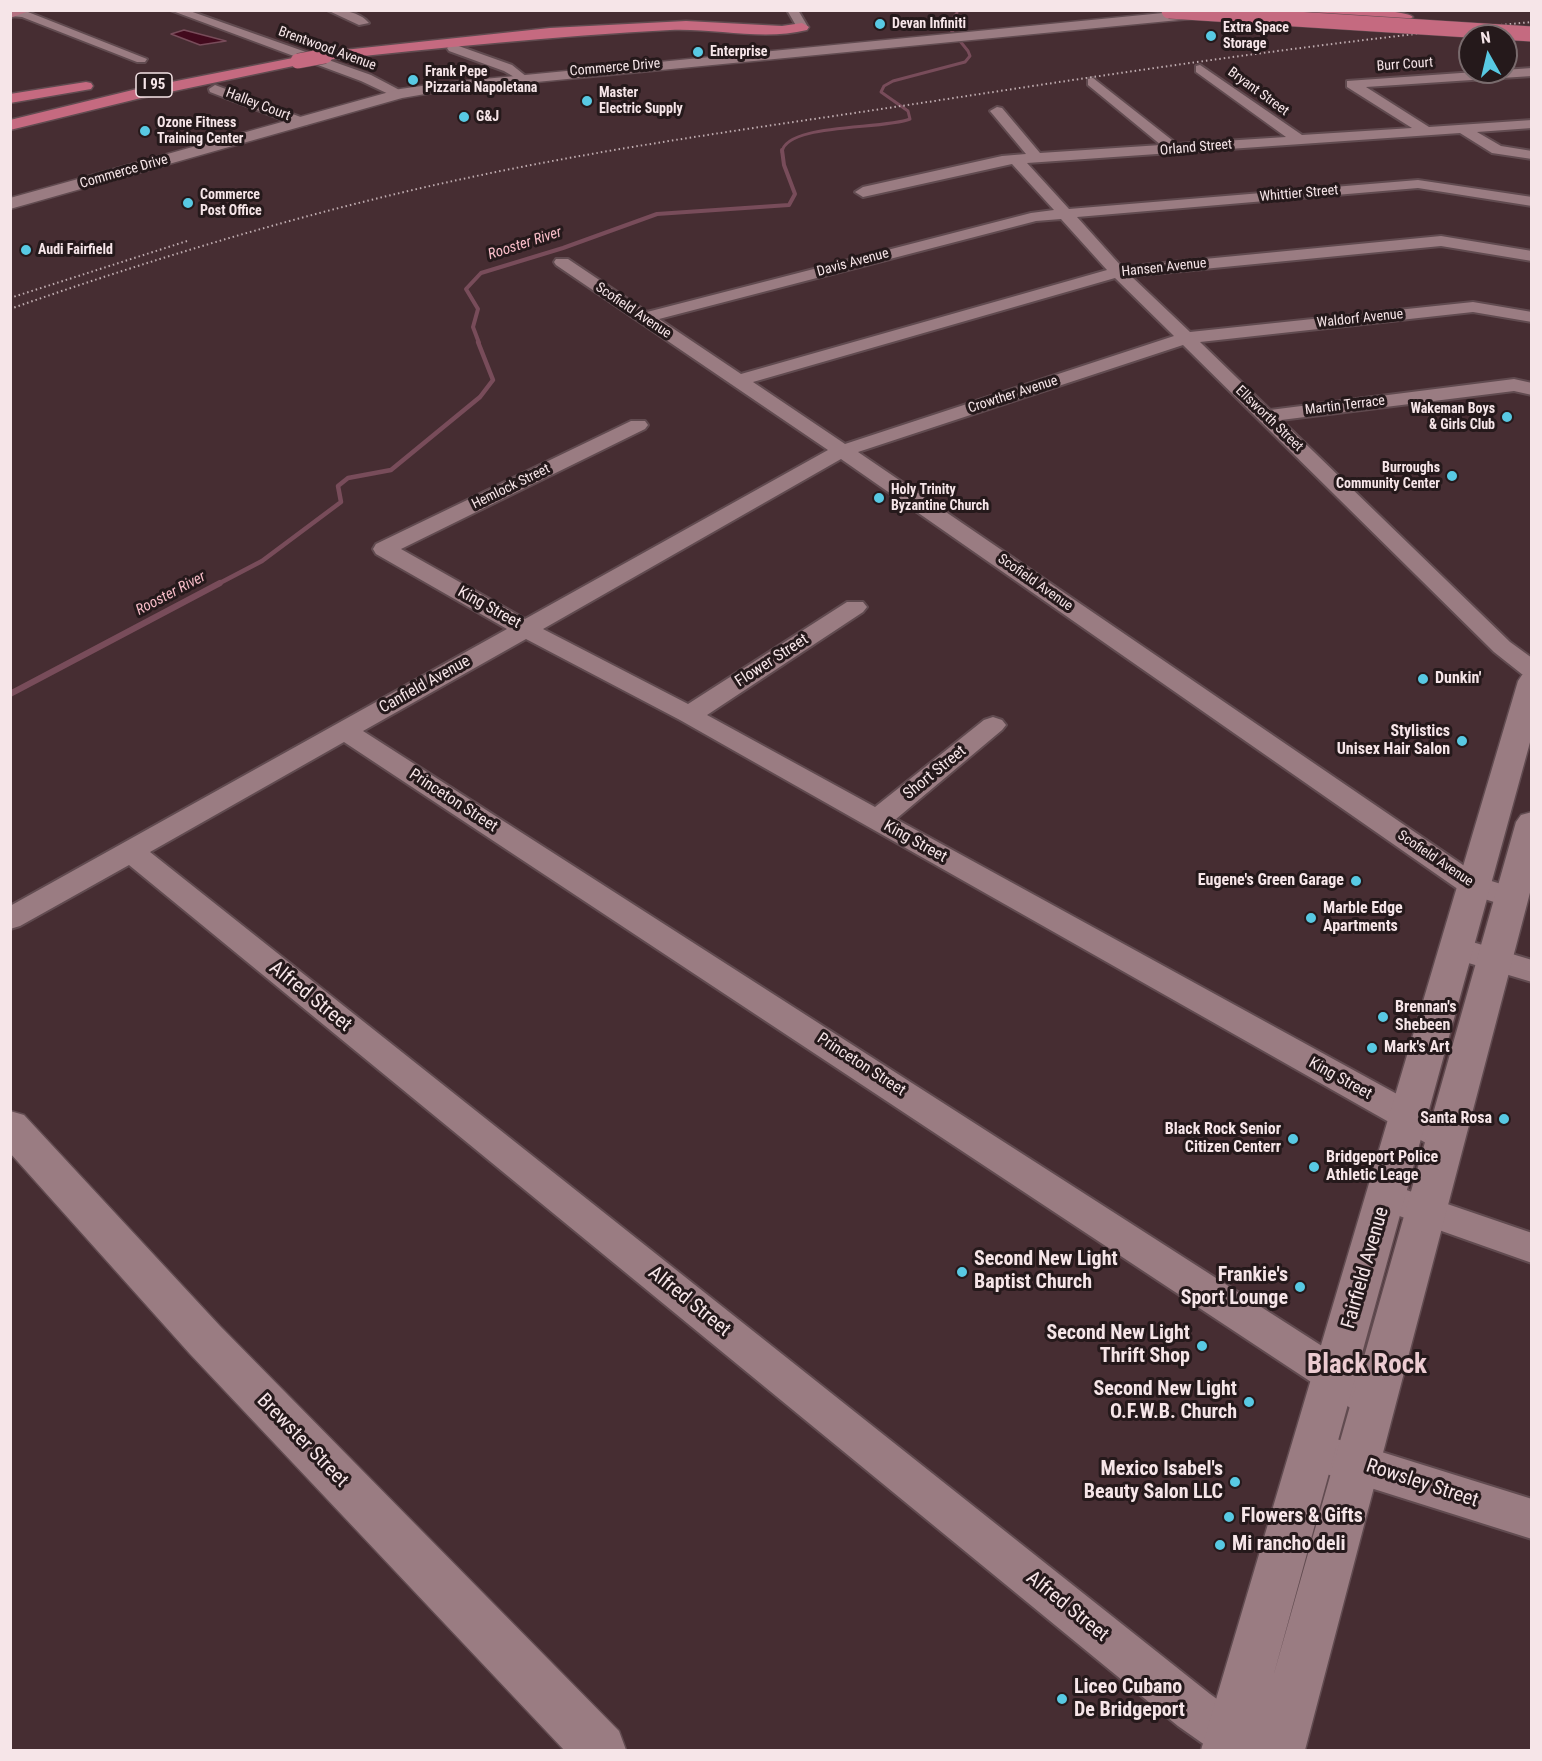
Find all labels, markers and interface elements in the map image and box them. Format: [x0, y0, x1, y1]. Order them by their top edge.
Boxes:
place label: Devan Infiniti [892, 16, 966, 32]
marker: Devan Infiniti [873, 17, 887, 31]
place label: Extra Space Storage [1223, 20, 1289, 52]
street label: Brentwood Avenue [276, 24, 378, 74]
north arrow [1458, 24, 1518, 84]
text: N [1480, 28, 1492, 48]
marker: Extra Space Storage [1204, 29, 1218, 43]
place label: Enterprise [710, 44, 768, 60]
marker: Enterprise [691, 45, 705, 59]
street label: Burr Court [1376, 55, 1434, 75]
street label: Commerce Drive [569, 56, 661, 80]
place label: Frank Pepe Pizzaria Napoletana [425, 64, 537, 96]
street label: Bryant Street [1224, 64, 1292, 120]
road number: I 95 [136, 73, 172, 97]
marker: Frank Pepe Pizzaria Napoletana [406, 73, 420, 87]
street label: Halley Court [223, 85, 293, 125]
place label: Master Electric Supply [599, 85, 683, 118]
marker: Master Electric Supply [580, 94, 594, 108]
place label: G&J [476, 109, 499, 125]
marker: G&J [457, 110, 471, 124]
place label: Ozone Fitness Training Center [157, 115, 243, 148]
marker: Ozone Fitness Training Center [138, 124, 152, 138]
street label: Orland Street [1159, 136, 1233, 160]
street label: Commerce Drive [78, 151, 170, 193]
street label: Whittier Street [1259, 182, 1339, 206]
place label: Commerce Post Office [200, 187, 262, 220]
marker: Commerce Post Office [181, 196, 195, 210]
water label: Rooster River [486, 224, 564, 264]
place label: Audi Fairfield [38, 242, 113, 258]
marker: Audi Fairfield [19, 243, 33, 257]
street label: Davis Avenue [815, 245, 891, 281]
street label: Hansen Avenue [1121, 255, 1207, 281]
street label: Scofield Avenue [592, 279, 674, 343]
street label: Waldorf Avenue [1316, 306, 1404, 332]
street label: Crowther Avenue [966, 373, 1060, 417]
street label: Ellsworth Street [1232, 383, 1306, 455]
street label: Martin Terrace [1304, 393, 1386, 419]
place label: Wakeman Boys & Girls Club [1410, 401, 1495, 434]
marker: Wakeman Boys & Girls Club [1500, 410, 1514, 424]
place label: Burroughs Community Center [1336, 460, 1440, 492]
street label: Hemlock Street [469, 461, 553, 513]
marker: Burroughs Community Center [1445, 469, 1459, 483]
place label: Holy Trinity Byzantine Church [891, 482, 989, 514]
marker: Holy Trinity Byzantine Church [872, 491, 886, 505]
street label: Scofield Avenue [994, 551, 1076, 615]
water label: Rooster River [133, 568, 209, 620]
street label: King Street [454, 583, 524, 633]
street label: Flower Street [732, 630, 812, 692]
street label: Canfield Avenue [376, 652, 474, 718]
place label: Dunkin' [1435, 669, 1481, 689]
marker: Dunkin' [1416, 672, 1430, 686]
place label: Stylistics Unisex Hair Salon [1337, 722, 1450, 760]
marker: Stylistics Unisex Hair Salon [1455, 734, 1469, 748]
street label: Short Street [900, 742, 970, 804]
street label: Princeton Street [405, 765, 501, 837]
street label: King Street [880, 817, 950, 867]
street label: Scofield Avenue [1394, 827, 1476, 891]
place label: Eugene's Green Garage [1198, 871, 1344, 891]
marker: Eugene's Green Garage [1349, 874, 1363, 888]
place label: Marble Edge Apartments [1323, 899, 1403, 937]
marker: Marble Edge Apartments [1304, 911, 1318, 925]
street label: Alfred Street [264, 956, 356, 1038]
place label: Brennan's Shebeen [1395, 998, 1456, 1036]
marker: Brennan's Shebeen [1376, 1010, 1390, 1024]
street label: Princeton Street [813, 1029, 909, 1101]
place label: Mark's Art [1384, 1038, 1450, 1058]
marker: Mark's Art [1365, 1041, 1379, 1055]
street label: King Street [1305, 1054, 1375, 1104]
place label: Santa Rosa [1420, 1109, 1492, 1129]
marker: Santa Rosa [1497, 1112, 1511, 1126]
place label: Black Rock Senior Citizen Centerr [1165, 1120, 1281, 1158]
marker: Black Rock Senior Citizen Centerr [1286, 1132, 1300, 1146]
place label: Bridgeport Police Athletic Leage [1326, 1148, 1438, 1186]
marker: Bridgeport Police Athletic Leage [1307, 1160, 1321, 1174]
street label: Fairfield Avenue [1337, 1204, 1395, 1332]
place label: Second New Light Baptist Church [974, 1248, 1118, 1295]
street label: Alfred Street [643, 1261, 735, 1343]
place label: Frankie's Sport Lounge [1181, 1264, 1288, 1311]
marker: Second New Light Baptist Church [955, 1265, 969, 1279]
marker: Frankie's Sport Lounge [1293, 1280, 1307, 1294]
place label: Second New Light Thrift Shop [1046, 1322, 1190, 1369]
marker: Second New Light Thrift Shop [1195, 1339, 1209, 1353]
district label: Black Rock [1307, 1350, 1427, 1382]
place label: Second New Light O.F.W.B. Church [1093, 1378, 1237, 1425]
street label: Brewster Street [251, 1389, 353, 1493]
marker: Second New Light O.F.W.B. Church [1242, 1395, 1256, 1409]
street label: Rowsley Street [1363, 1455, 1481, 1513]
place label: Mexico Isabel's Beauty Salon LLC [1084, 1458, 1223, 1505]
marker: Mexico Isabel's Beauty Salon LLC [1228, 1475, 1242, 1489]
place label: Flowers & Gifts [1241, 1505, 1363, 1529]
marker: Flowers & Gifts [1222, 1510, 1236, 1524]
place label: Mi rancho deli [1232, 1533, 1346, 1557]
marker: Mi rancho deli [1213, 1538, 1227, 1552]
street label: Alfred Street [1021, 1566, 1113, 1648]
place label: Liceo Cubano De Bridgeport [1074, 1676, 1185, 1723]
marker: Liceo Cubano De Bridgeport [1055, 1692, 1069, 1706]

